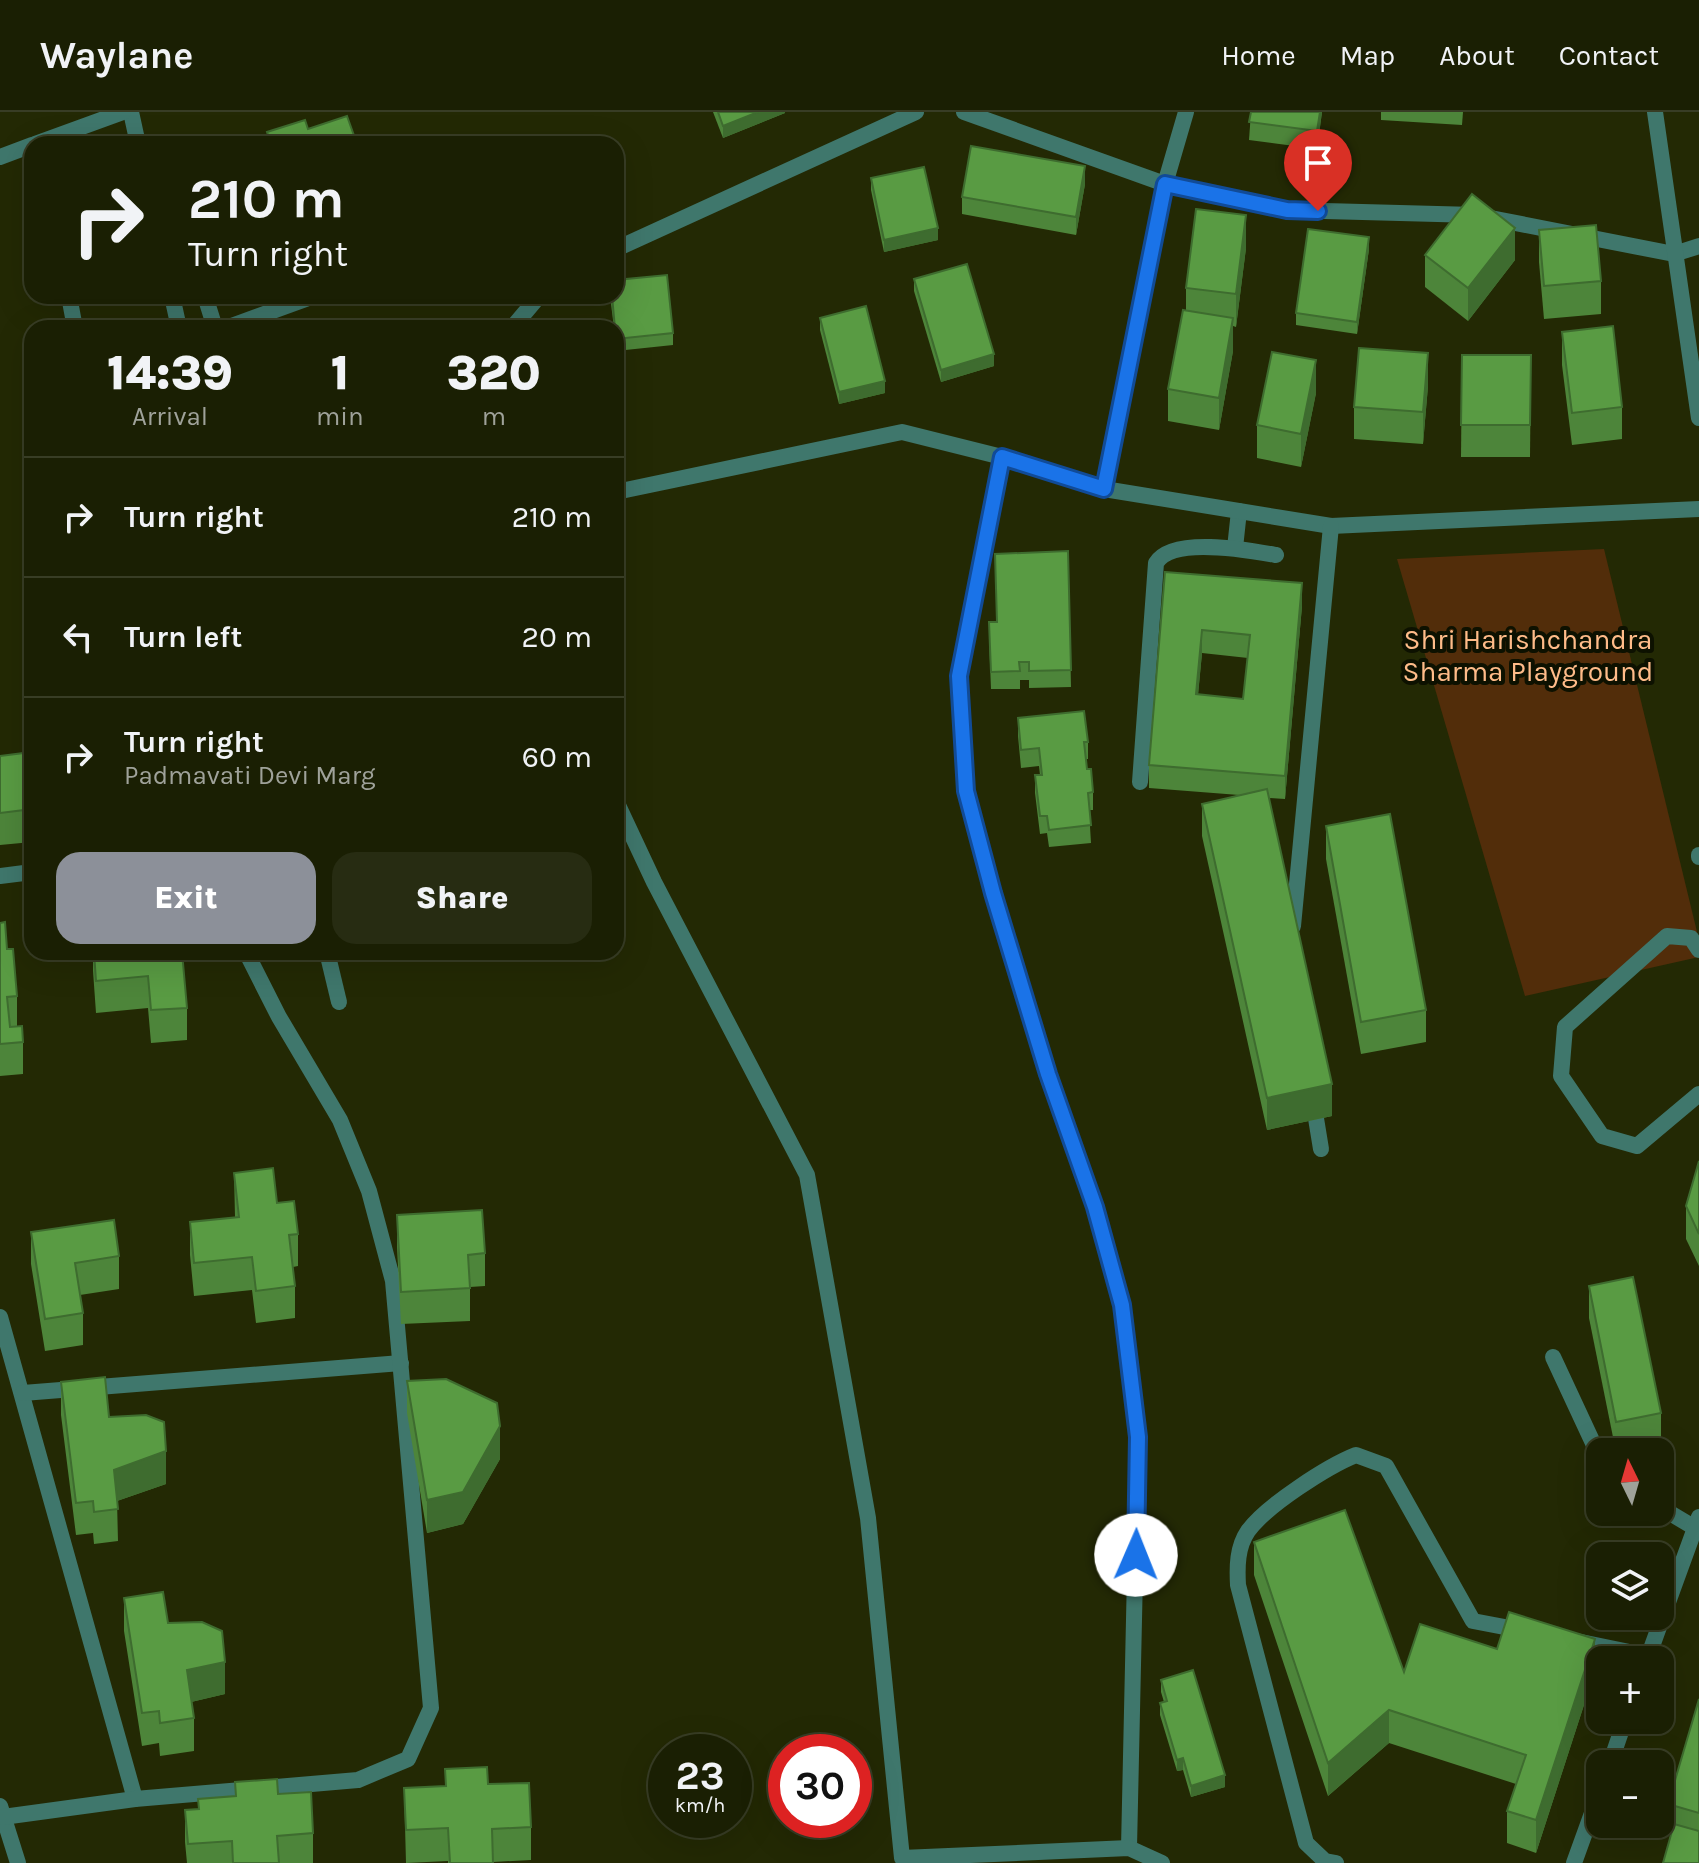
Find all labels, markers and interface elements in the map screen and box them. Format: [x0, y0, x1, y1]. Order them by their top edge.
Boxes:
text: Waylane [40, 33, 193, 78]
text: Home [1221, 39, 1296, 72]
text: Map [1340, 39, 1395, 72]
text: About [1439, 39, 1515, 72]
text: Contact [1559, 39, 1659, 72]
pin [1284, 129, 1352, 211]
icon: arrive [1296, 141, 1340, 185]
text: 210 m [188, 166, 345, 231]
icon: right [56, 168, 160, 272]
text: Turn right [188, 233, 348, 275]
text: 14:39 [107, 345, 233, 401]
text: 1 [331, 345, 349, 401]
text: 320 [447, 345, 541, 401]
text: Arrival [132, 401, 208, 432]
text: min [316, 401, 364, 432]
text: m [482, 401, 506, 432]
icon: right [56, 495, 100, 539]
text: Turn right [124, 499, 264, 535]
text: 210 m [512, 499, 592, 535]
icon: left [56, 615, 100, 659]
text: Turn left [124, 619, 242, 655]
text: 20 m [522, 619, 592, 655]
park label: Shri Harishchandra Sharma Playground [1403, 623, 1653, 688]
text: Turn right [124, 724, 264, 760]
icon: right [56, 735, 100, 779]
text: 60 m [522, 739, 592, 775]
text: Padmavati Devi Marg [124, 760, 375, 791]
button: Exit [56, 852, 316, 944]
button: Share [332, 852, 592, 944]
north arrow [1586, 1438, 1674, 1526]
map controls [1586, 1438, 1674, 1838]
position arrow [1094, 1513, 1178, 1597]
button: layers [1586, 1542, 1674, 1630]
button: + [1586, 1646, 1674, 1734]
speed limit sign: 30 [768, 1734, 872, 1838]
button: − [1586, 1750, 1674, 1838]
text: 23 [675, 1752, 725, 1799]
text: km/h [675, 1794, 725, 1817]

